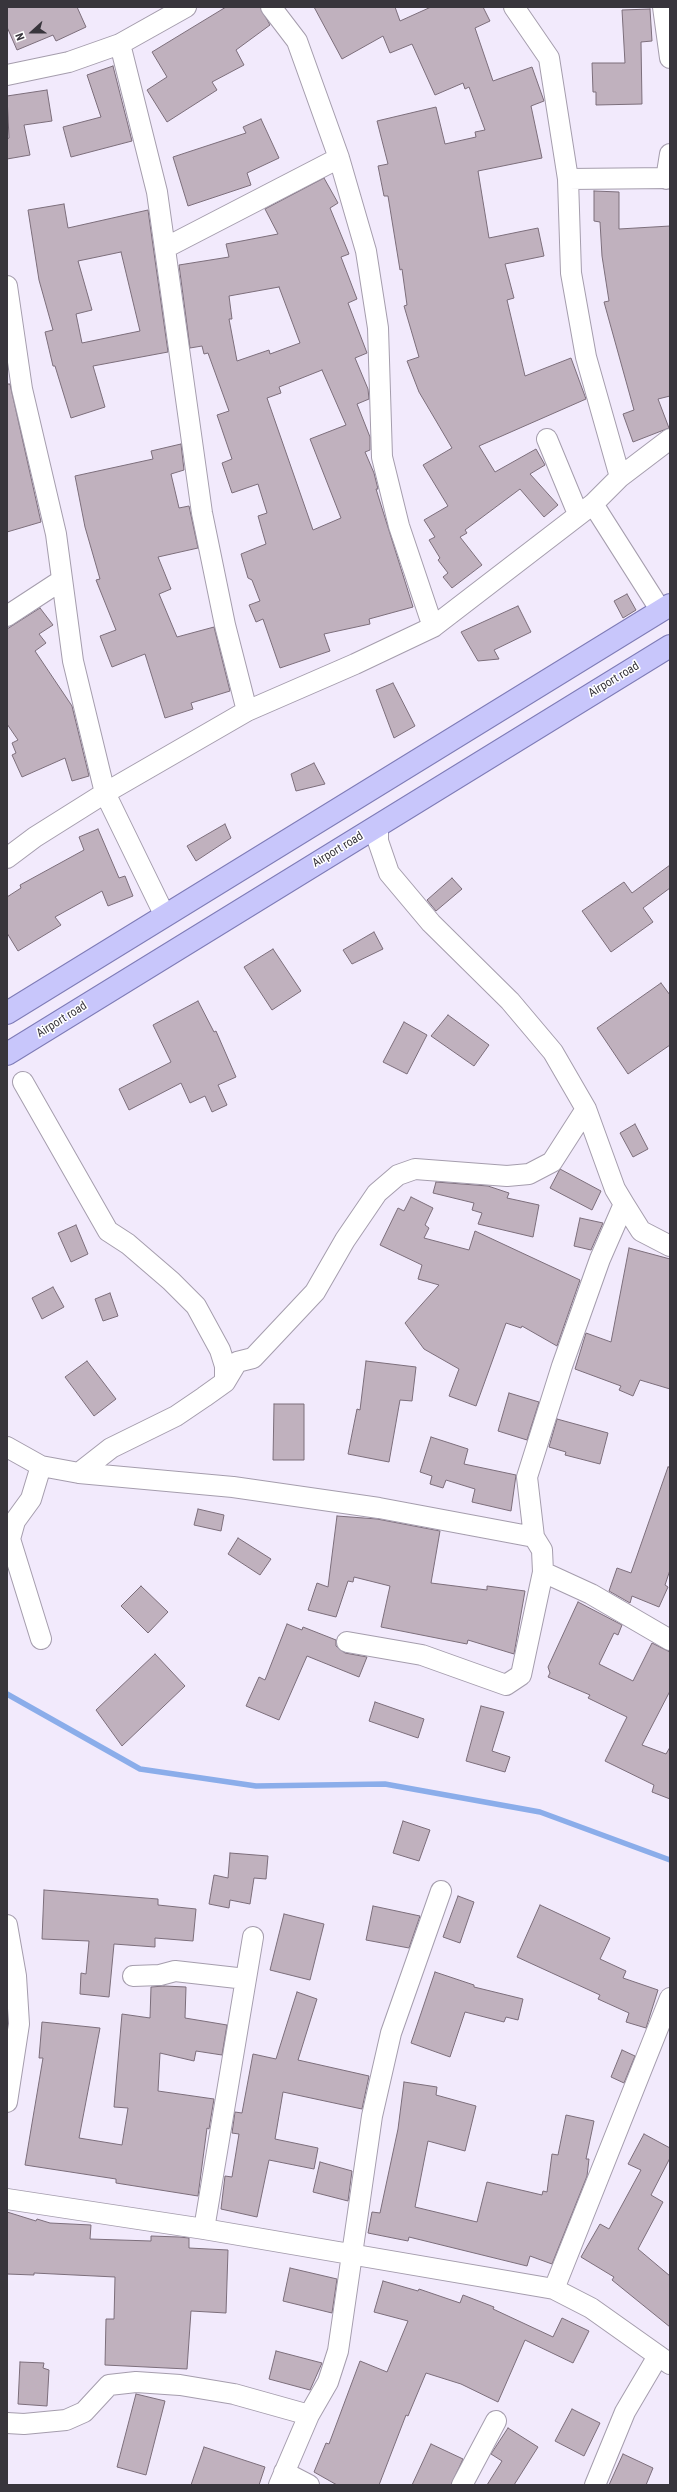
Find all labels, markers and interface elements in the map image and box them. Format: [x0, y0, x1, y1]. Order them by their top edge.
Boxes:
north arrow [12, 12, 52, 52]
text: N [13, 31, 28, 42]
street label: Airport road [586, 659, 642, 701]
street label: Airport road [310, 829, 366, 871]
street label: Airport road [34, 999, 90, 1041]

